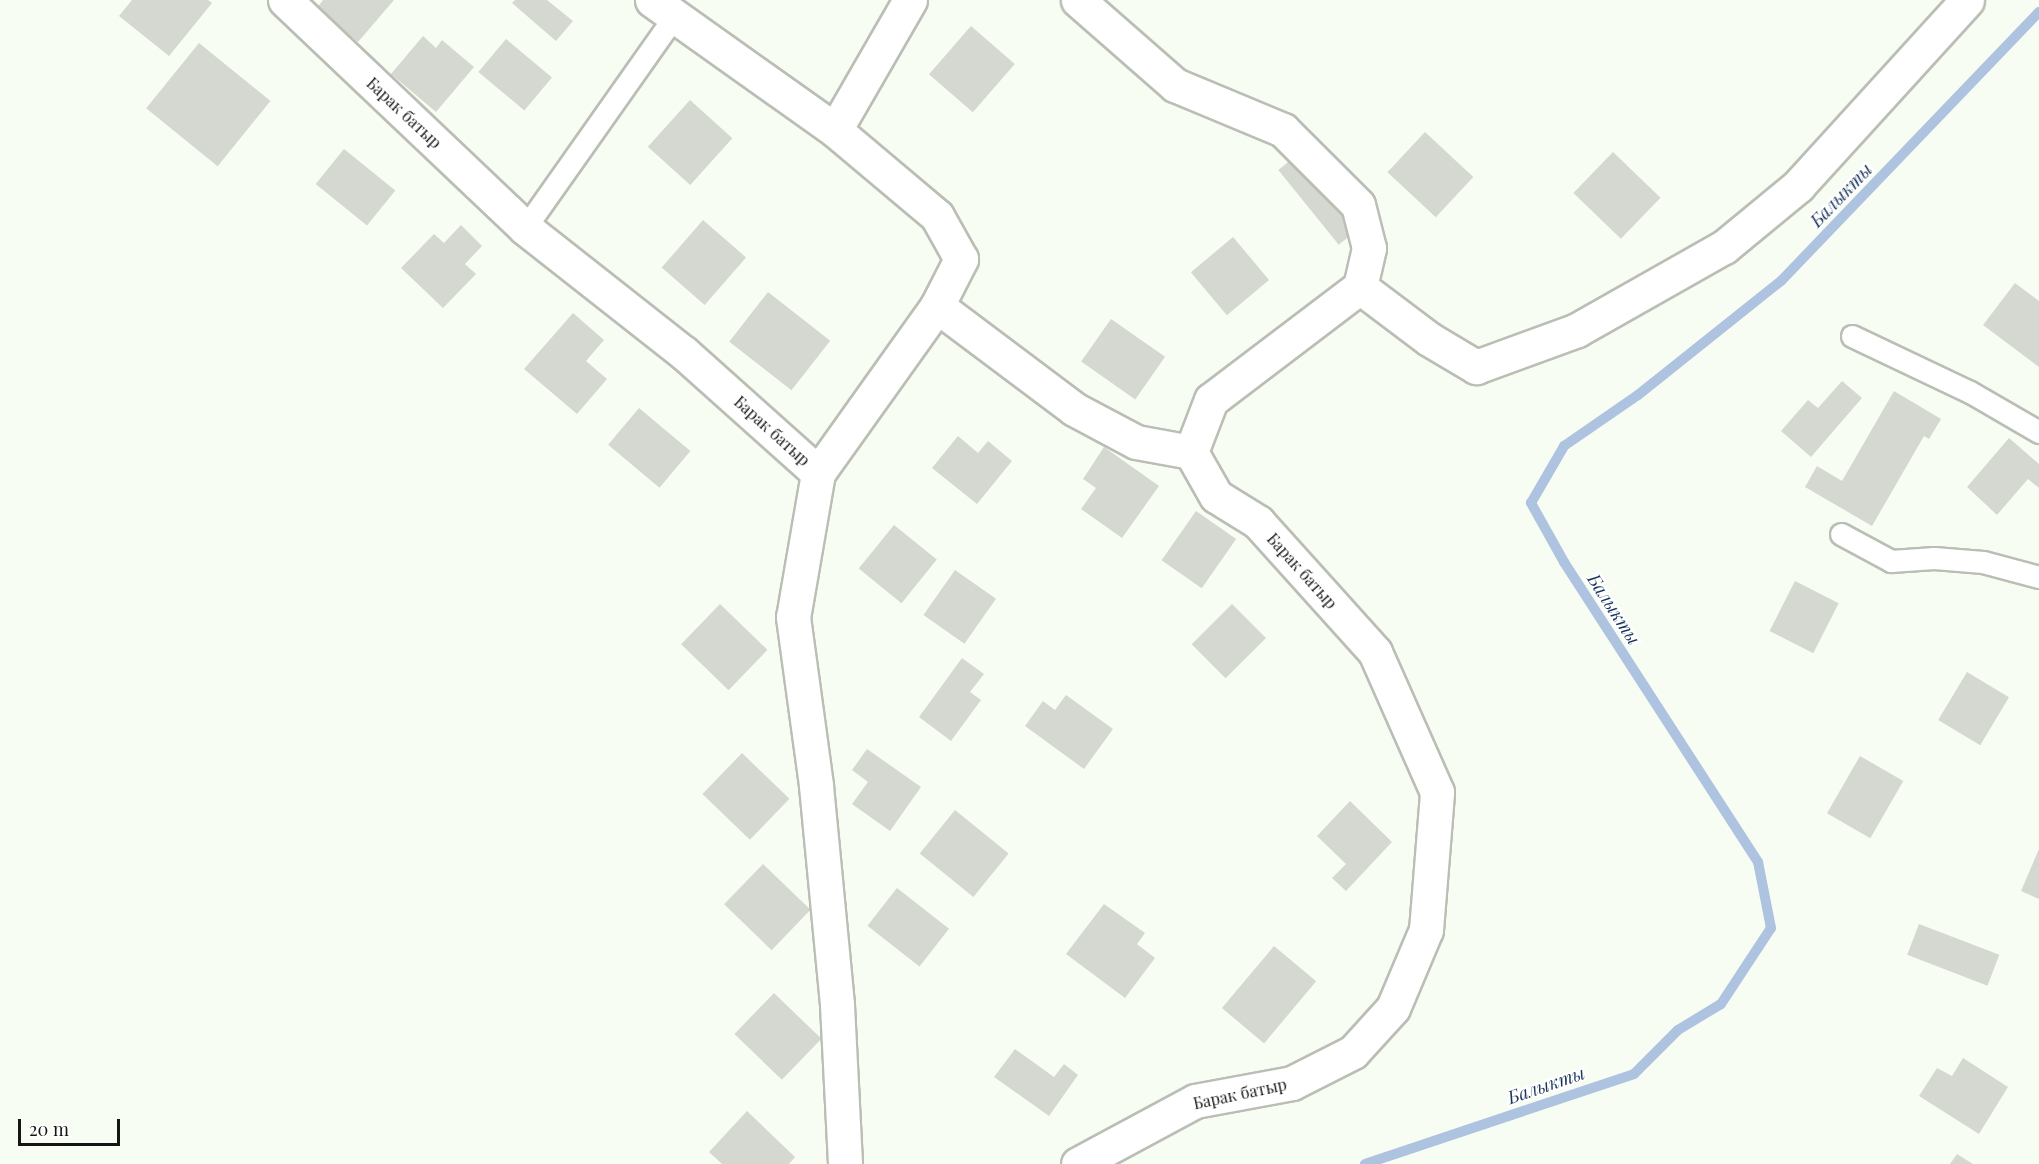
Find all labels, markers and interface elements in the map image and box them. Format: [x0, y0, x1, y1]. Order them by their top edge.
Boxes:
street label: Барак батыр [363, 74, 445, 152]
water label: Балыкты [1805, 159, 1877, 231]
street label: Барак батыр [730, 392, 814, 470]
street label: Барак батыр [1263, 529, 1341, 613]
water label: Балыкты [1583, 570, 1645, 648]
water label: Балыкты [1505, 1062, 1587, 1108]
street label: Барак батыр [1191, 1075, 1289, 1113]
scale bar [21, 1107, 123, 1145]
text: 20 m [29, 1117, 69, 1141]

